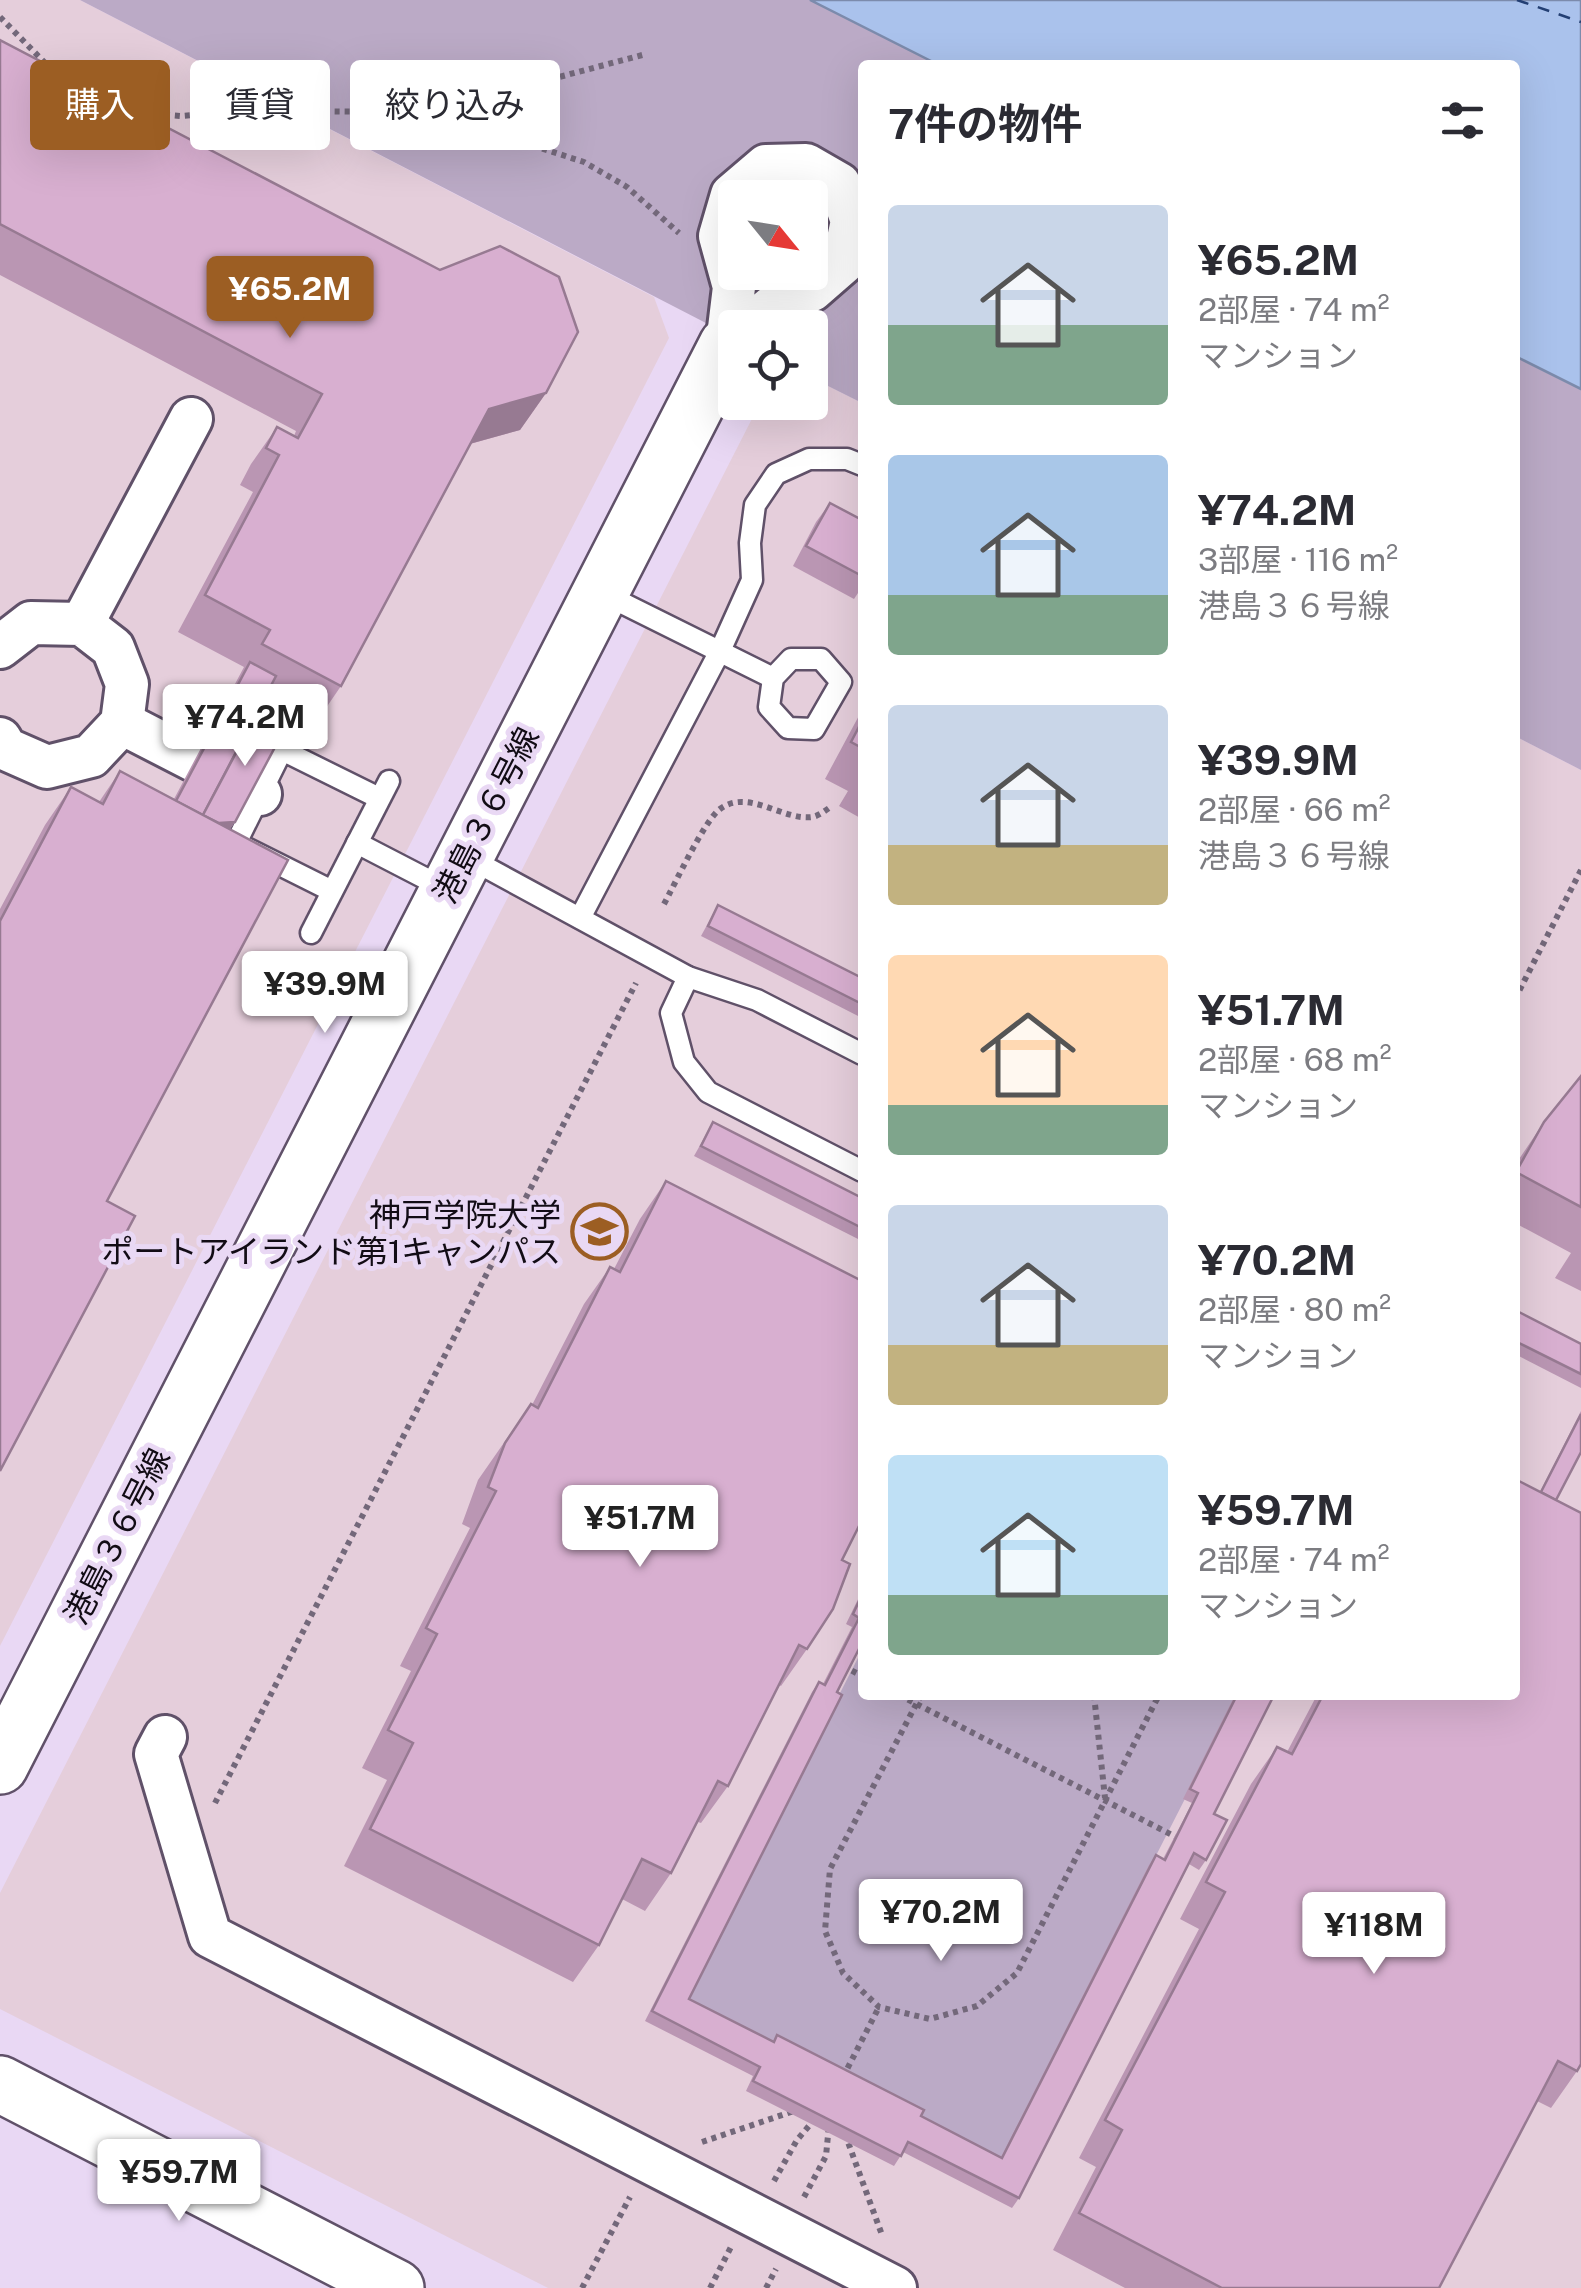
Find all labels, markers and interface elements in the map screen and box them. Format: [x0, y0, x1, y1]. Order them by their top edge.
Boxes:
chip: 購入 [30, 60, 170, 150]
chip: 賃貸 [190, 60, 330, 150]
chip: 絞り込み [350, 60, 560, 150]
icon: filters [1435, 93, 1490, 148]
text: 7件の物件 [888, 99, 1082, 148]
north arrow [718, 180, 828, 290]
map controls [718, 180, 828, 420]
text: ¥65.2M [1198, 235, 1359, 284]
icon: home [968, 245, 1088, 365]
pin: ¥65.2M [209, 256, 371, 341]
text: ¥65.2M [229, 270, 351, 307]
text: 2部屋 · 74 m² [1198, 291, 1389, 328]
button: locate [718, 310, 828, 420]
text: マンション [1198, 337, 1358, 374]
text: ¥74.2M [1198, 485, 1356, 534]
icon: home [968, 495, 1088, 615]
text: 3部屋 · 116 m² [1198, 541, 1398, 578]
text: 港島３６号線 [1198, 587, 1390, 624]
pin: ¥74.2M [164, 684, 326, 769]
text: ¥74.2M [185, 698, 305, 735]
street label: 港島３６号線 [426, 721, 546, 909]
text: ¥39.9M [1198, 735, 1359, 784]
icon: home [968, 745, 1088, 865]
text: 2部屋 · 66 m² [1198, 791, 1391, 828]
text: 港島３６号線 [1198, 837, 1390, 874]
pin: ¥39.9M [244, 951, 406, 1036]
text: ¥39.9M [264, 965, 386, 1002]
text: ¥51.7M [1198, 985, 1345, 1034]
icon: home [968, 995, 1088, 1115]
text: 2部屋 · 68 m² [1198, 1041, 1391, 1078]
text: マンション [1198, 1087, 1358, 1124]
place label: 神戸学院大学 ポートアイランド第1キャンパス [102, 1196, 561, 1270]
school or university icon: 神戸学院大学 ポートアイランド第1キャンパス [570, 1202, 630, 1262]
text: ¥70.2M [1198, 1235, 1356, 1284]
icon: home [968, 1245, 1088, 1365]
text: 2部屋 · 80 m² [1198, 1291, 1391, 1328]
text: マンション [1198, 1337, 1358, 1374]
street label: 港島３６号線 [57, 1442, 177, 1630]
pin: ¥51.7M [559, 1485, 721, 1570]
text: ¥59.7M [1198, 1485, 1354, 1534]
icon: home [968, 1495, 1088, 1615]
text: ¥51.7M [584, 1499, 696, 1536]
text: 2部屋 · 74 m² [1198, 1541, 1389, 1578]
text: マンション [1198, 1587, 1358, 1624]
pin: ¥70.2M [860, 1879, 1022, 1964]
pin: ¥118M [1304, 1892, 1444, 1977]
text: ¥70.2M [881, 1893, 1001, 1930]
text: ¥118M [1324, 1906, 1424, 1943]
pin: ¥59.7M [98, 2139, 260, 2224]
text: ¥59.7M [119, 2153, 239, 2190]

